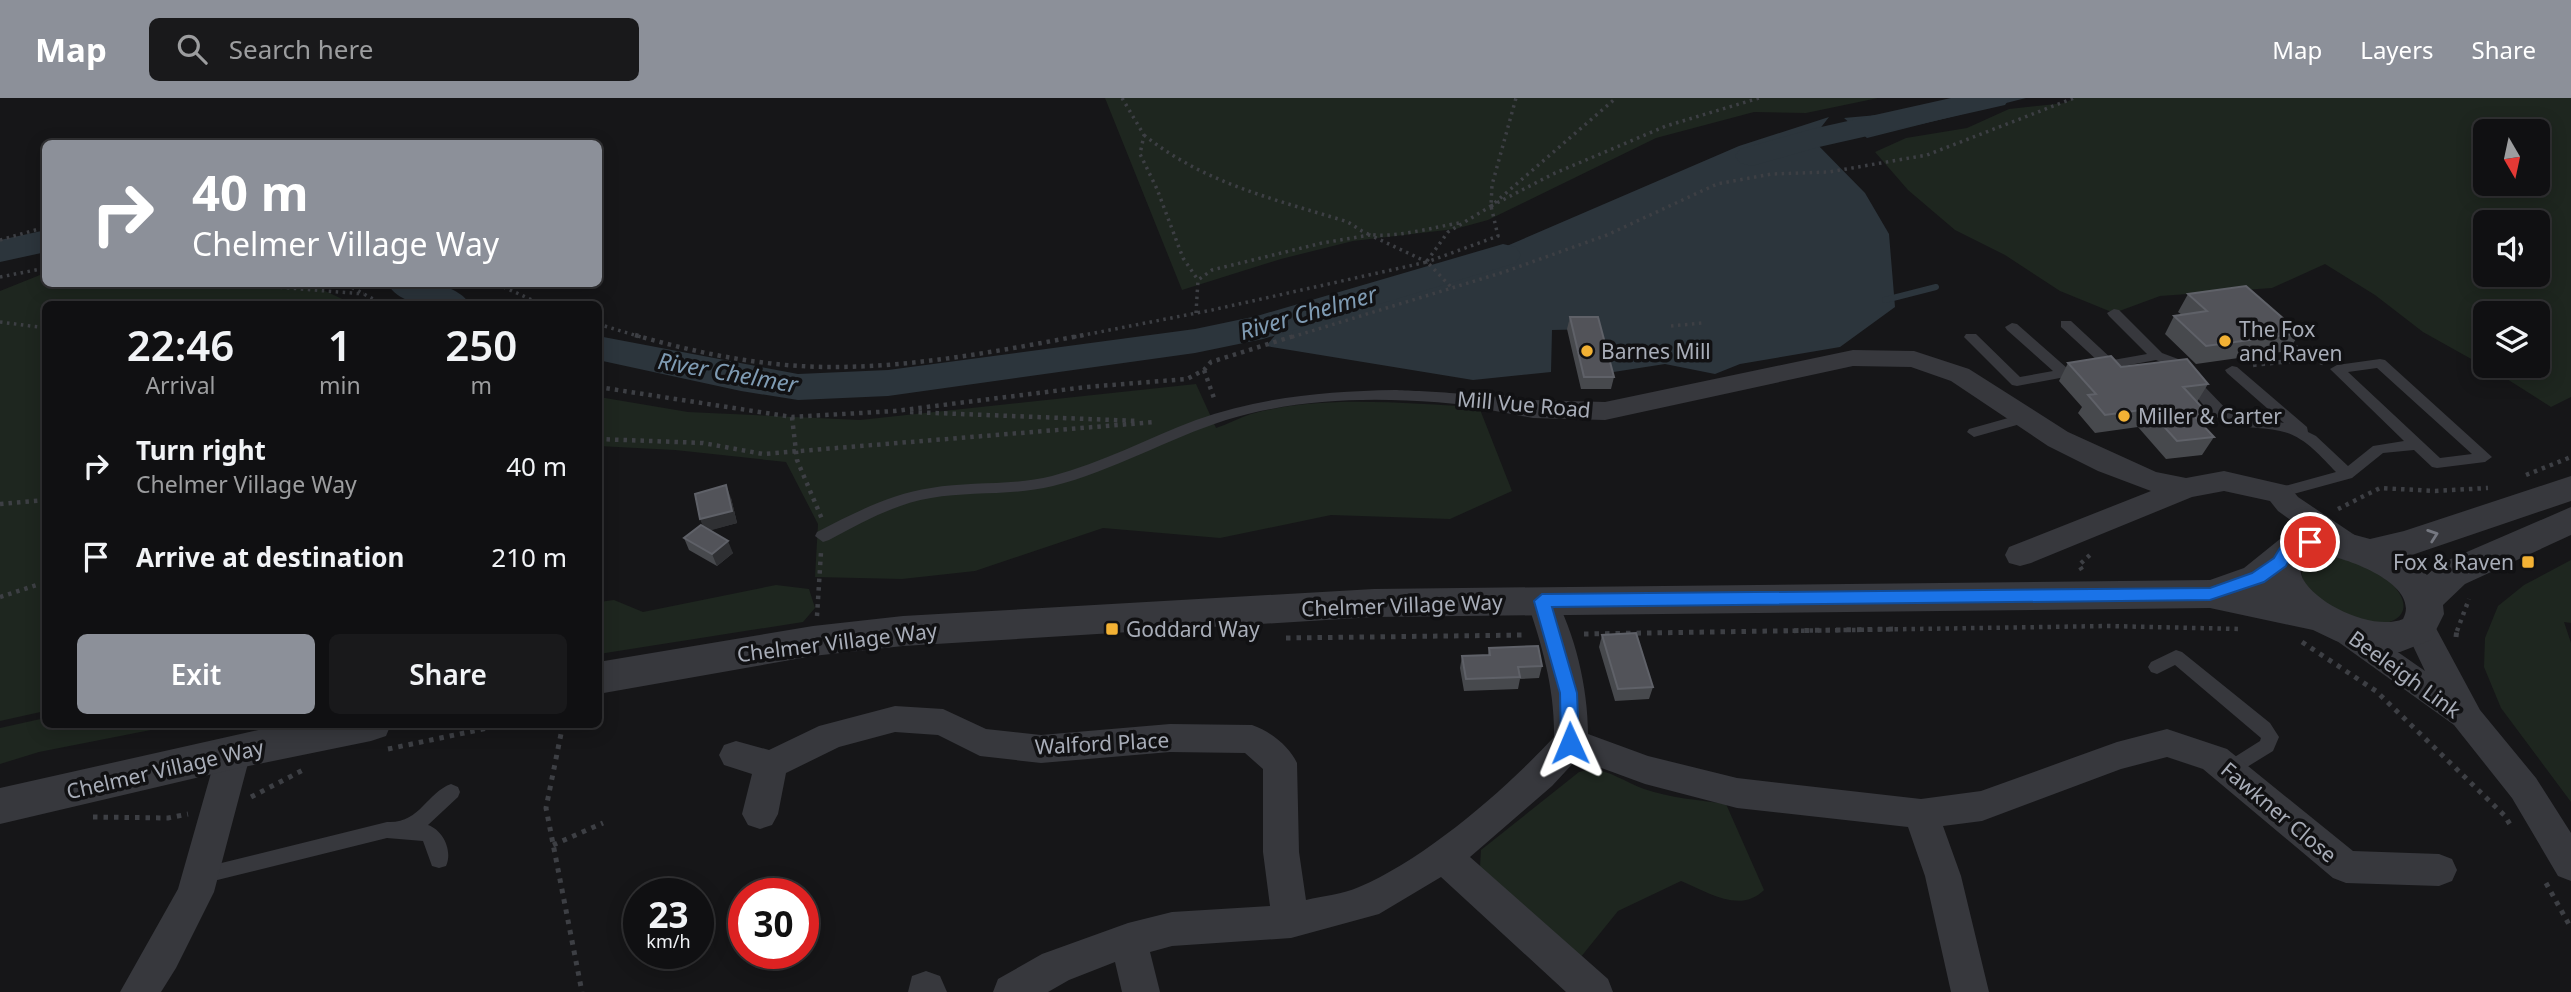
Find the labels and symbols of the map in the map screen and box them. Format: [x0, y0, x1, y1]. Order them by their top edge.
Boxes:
north arrow [2473, 119, 2550, 196]
water label: River Chelmer [1236, 277, 1381, 347]
place label: The Fox and Raven [2239, 315, 2342, 367]
marker: The Fox and Raven [2217, 333, 2233, 349]
place label: Barnes Mill [1601, 337, 1711, 365]
marker: Barnes Mill [1579, 343, 1595, 359]
water label: River Chelmer [656, 344, 801, 400]
street label: Mill Vue Road [1456, 384, 1592, 424]
place label: Miller & Carter [2138, 402, 2282, 430]
marker: Miller & Carter [2116, 408, 2132, 424]
pin [2280, 512, 2340, 572]
one-way arrow [2427, 529, 2439, 543]
place label: Fox & Raven [2393, 548, 2514, 576]
marker: Fox & Raven [2520, 554, 2536, 570]
street label: Chelmer Village Way [1301, 587, 1503, 623]
place label: Goddard Way [1126, 615, 1260, 643]
street label: Chelmer Village Way [735, 616, 939, 668]
marker: Goddard Way [1104, 621, 1120, 637]
street label: Beeleigh Link [2343, 624, 2467, 725]
position arrow [1533, 706, 1607, 780]
street label: Walford Place [1034, 725, 1170, 761]
street label: Chelmer Village Way [64, 733, 267, 805]
street label: Fawkner Close [2215, 755, 2343, 869]
speed limit sign: 30 [728, 878, 819, 969]

